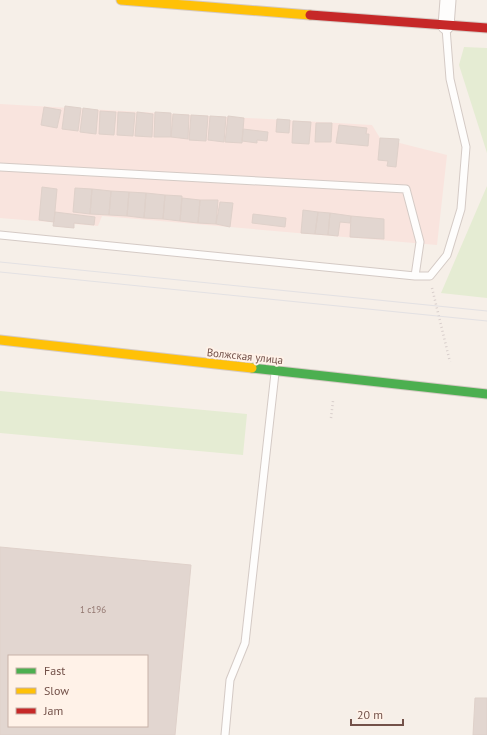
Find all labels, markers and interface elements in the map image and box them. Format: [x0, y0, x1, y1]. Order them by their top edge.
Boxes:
street label: Волжская улица [206, 345, 284, 367]
house number: 1 с196 [80, 604, 106, 615]
legend [8, 655, 148, 727]
text: Fast [44, 663, 65, 678]
text: Slow [44, 683, 69, 698]
scale bar [351, 701, 403, 727]
text: Jam [43, 703, 63, 718]
text: 20 m [357, 707, 383, 722]

